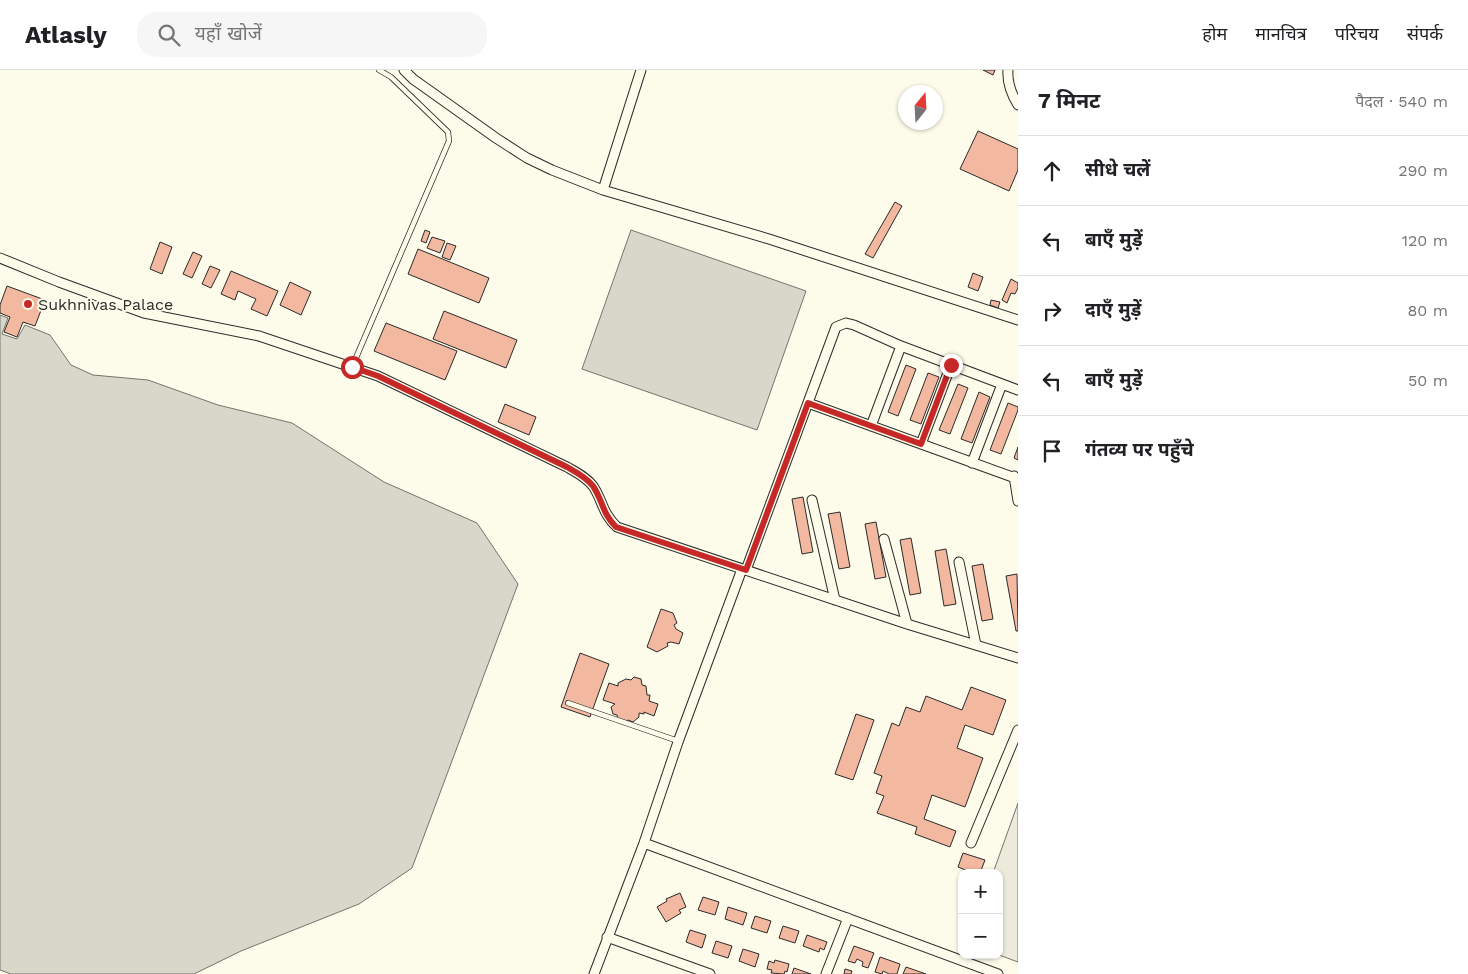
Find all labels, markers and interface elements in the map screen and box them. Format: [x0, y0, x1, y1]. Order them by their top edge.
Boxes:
search box [137, 12, 487, 57]
text: Atlasly [25, 21, 107, 49]
icon: search [155, 21, 183, 49]
text: यहाँ खोजें [195, 22, 262, 45]
text: होम [1202, 23, 1227, 44]
text: मानचित्र [1255, 23, 1307, 44]
text: परिचय [1335, 23, 1379, 44]
text: संपर्क [1407, 23, 1443, 44]
north arrow [898, 85, 943, 130]
text: 7 मिनट [1038, 88, 1100, 113]
text: पैदल · 540 m [1355, 92, 1448, 111]
icon: ahead [1038, 157, 1066, 185]
text: सीधे चलें [1085, 158, 1150, 181]
text: 290 m [1398, 161, 1448, 180]
icon: left [1038, 227, 1066, 255]
text: बाएँ मुड़ें [1085, 228, 1143, 251]
text: 120 m [1402, 231, 1448, 250]
place label: Sukhnivas Palace [38, 295, 173, 314]
icon: right [1038, 297, 1066, 325]
marker: Sukhnivas Palace [22, 298, 34, 310]
text: दाएँ मुड़ें [1085, 298, 1141, 321]
text: 80 m [1407, 301, 1448, 320]
route end [940, 354, 963, 377]
route start [341, 356, 364, 379]
icon: left [1038, 367, 1066, 395]
text: बाएँ मुड़ें [1085, 368, 1143, 391]
text: 50 m [1408, 371, 1448, 390]
icon: arrive [1038, 437, 1066, 465]
text: गंतव्य पर पहुँचे [1085, 438, 1194, 461]
map controls [958, 869, 1003, 959]
button: + [958, 869, 1003, 914]
button: − [958, 914, 1003, 959]

